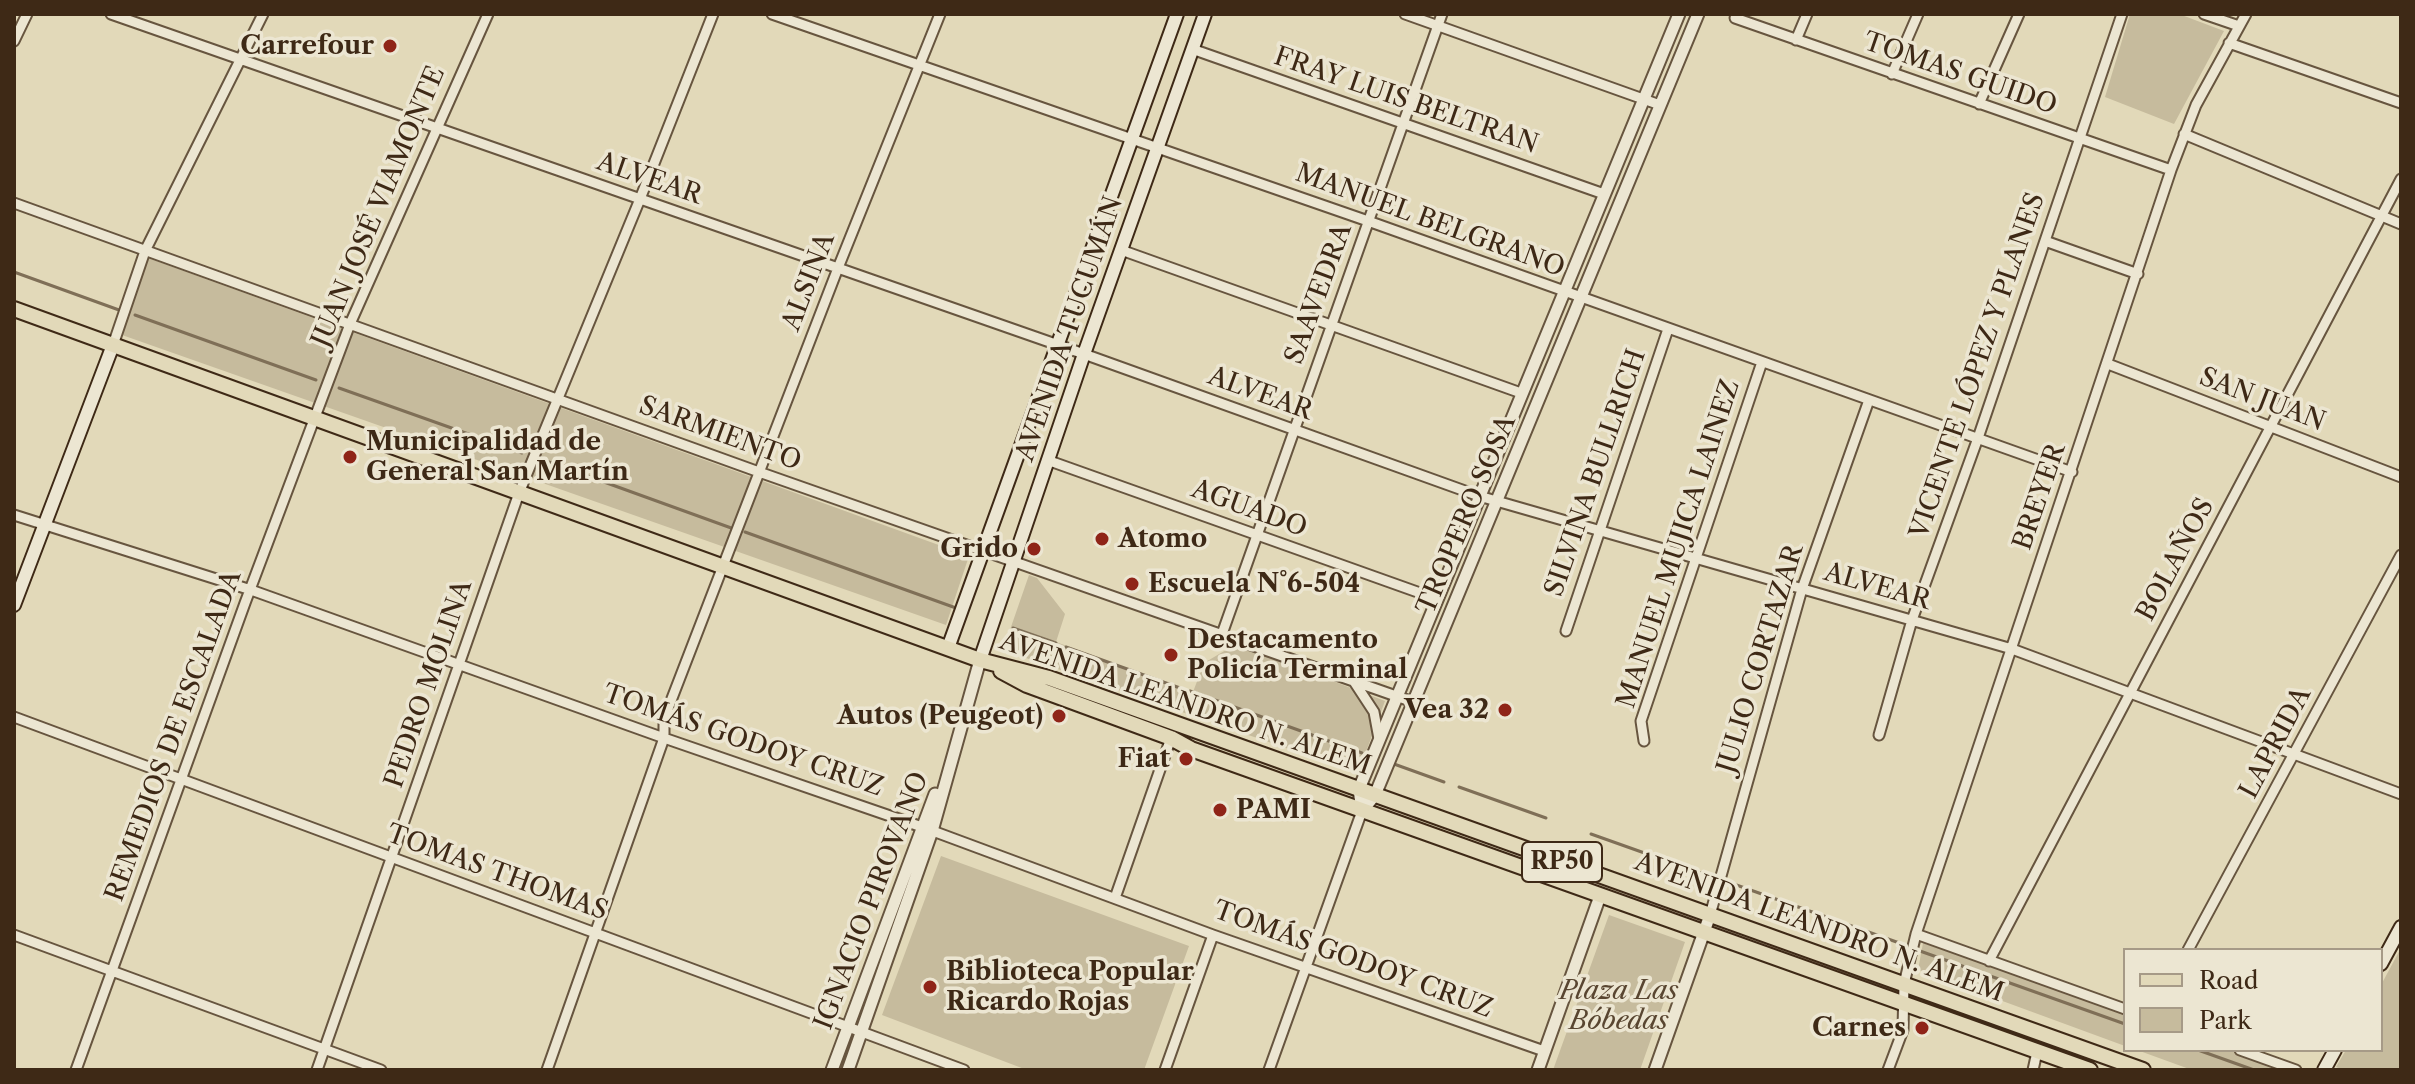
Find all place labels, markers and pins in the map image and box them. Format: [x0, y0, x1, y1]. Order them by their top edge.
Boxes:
place label: Carrefour [240, 30, 374, 62]
marker: Carrefour [381, 37, 399, 55]
place label: Municipalidad de General San Martín [366, 426, 629, 488]
marker: Municipalidad de General San Martín [341, 448, 359, 466]
place label: Atomo [1118, 523, 1207, 555]
marker: Atomo [1093, 530, 1111, 548]
place label: Grido [940, 533, 1018, 565]
marker: Grido [1025, 540, 1043, 558]
place label: Escuela N°6-504 [1148, 568, 1360, 600]
marker: Escuela N°6-504 [1123, 575, 1141, 593]
place label: Destacamento Policía Terminal [1187, 624, 1408, 686]
marker: Destacamento Policía Terminal [1162, 646, 1180, 664]
place label: Vea 32 [1404, 694, 1489, 726]
place label: Autos (Peugeot) [837, 700, 1043, 732]
marker: Vea 32 [1496, 701, 1514, 719]
marker: Autos (Peugeot) [1050, 707, 1068, 725]
place label: Fiat [1118, 743, 1170, 775]
marker: Fiat [1177, 750, 1195, 768]
place label: PAMI [1236, 794, 1311, 826]
marker: PAMI [1211, 801, 1229, 819]
place label: Biblioteca Popular Ricardo Rojas [946, 956, 1194, 1018]
marker: Biblioteca Popular Ricardo Rojas [921, 978, 939, 996]
place label: Carnes [1812, 1012, 1906, 1044]
marker: Carnes [1913, 1019, 1931, 1037]

